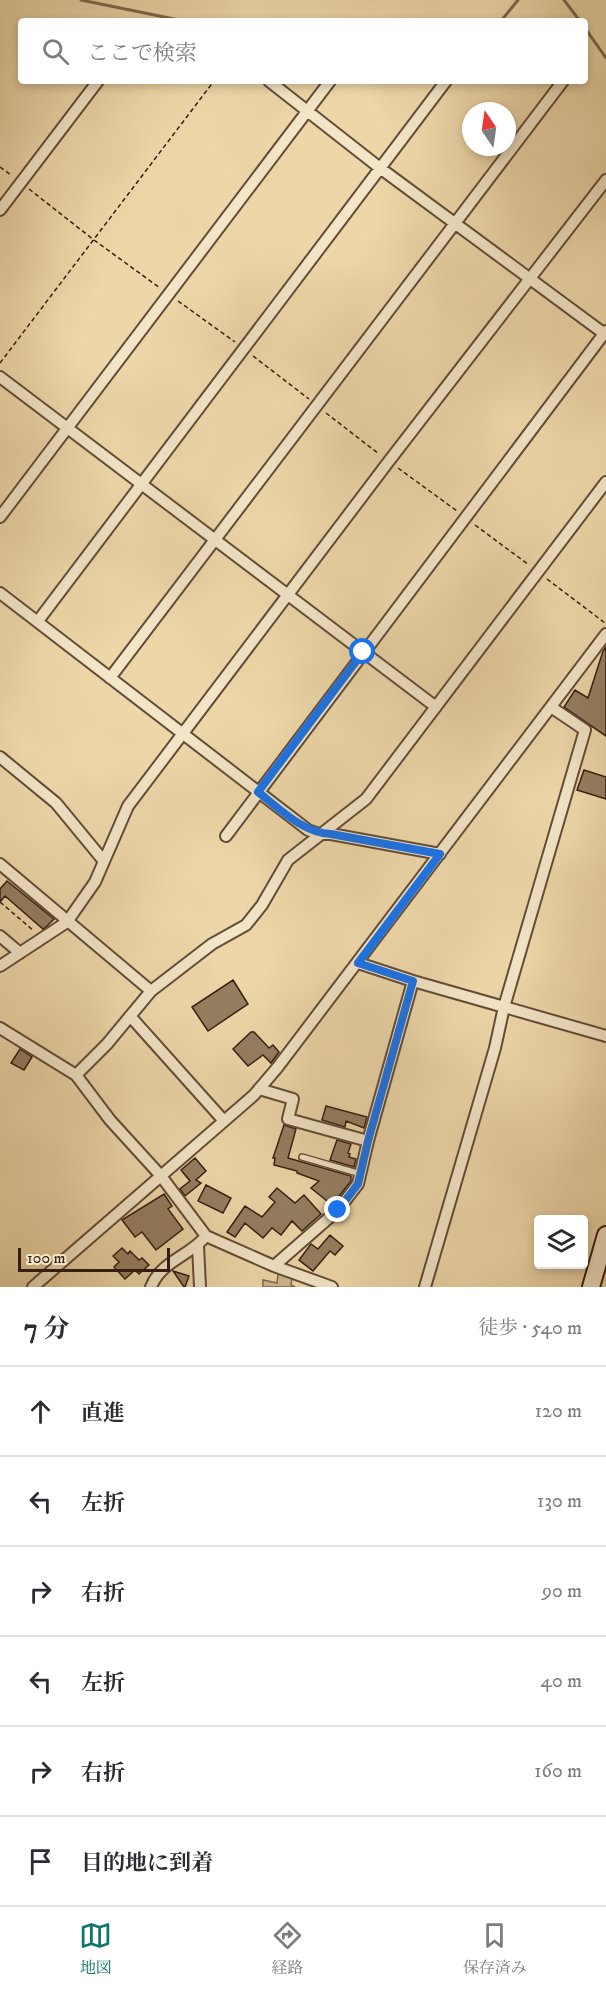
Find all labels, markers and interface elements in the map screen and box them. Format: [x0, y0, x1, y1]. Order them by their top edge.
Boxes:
search box [18, 18, 588, 84]
icon: search [39, 35, 72, 68]
text: ここで検索 [87, 40, 197, 67]
north arrow [462, 102, 516, 156]
route start [349, 638, 375, 664]
route end [324, 1196, 350, 1222]
map controls [534, 1215, 588, 1269]
button: layers [534, 1215, 588, 1269]
scale bar [18, 1245, 170, 1272]
text: 100 m [27, 1248, 66, 1268]
text: 7 分 [24, 1313, 69, 1346]
text: 徒歩 · 540 m [478, 1316, 582, 1341]
icon: ahead [24, 1395, 57, 1428]
text: 120 m [535, 1399, 582, 1424]
text: 直進 [81, 1400, 125, 1427]
icon: left [24, 1485, 57, 1518]
text: 130 m [537, 1489, 582, 1514]
text: 左折 [81, 1490, 125, 1517]
icon: right [24, 1575, 57, 1608]
text: 90 m [542, 1579, 582, 1604]
text: 右折 [81, 1580, 125, 1607]
icon: left [24, 1665, 57, 1698]
text: 40 m [540, 1669, 582, 1694]
text: 左折 [81, 1670, 125, 1697]
icon: right [24, 1755, 57, 1788]
text: 160 m [534, 1759, 582, 1784]
text: 右折 [81, 1760, 125, 1787]
icon: arrive [24, 1845, 57, 1878]
text: 目的地に到着 [81, 1850, 213, 1877]
tab: 地図 [79, 1919, 112, 1978]
tab: 経路 [271, 1919, 304, 1978]
tab: 保存済み [463, 1919, 527, 1978]

